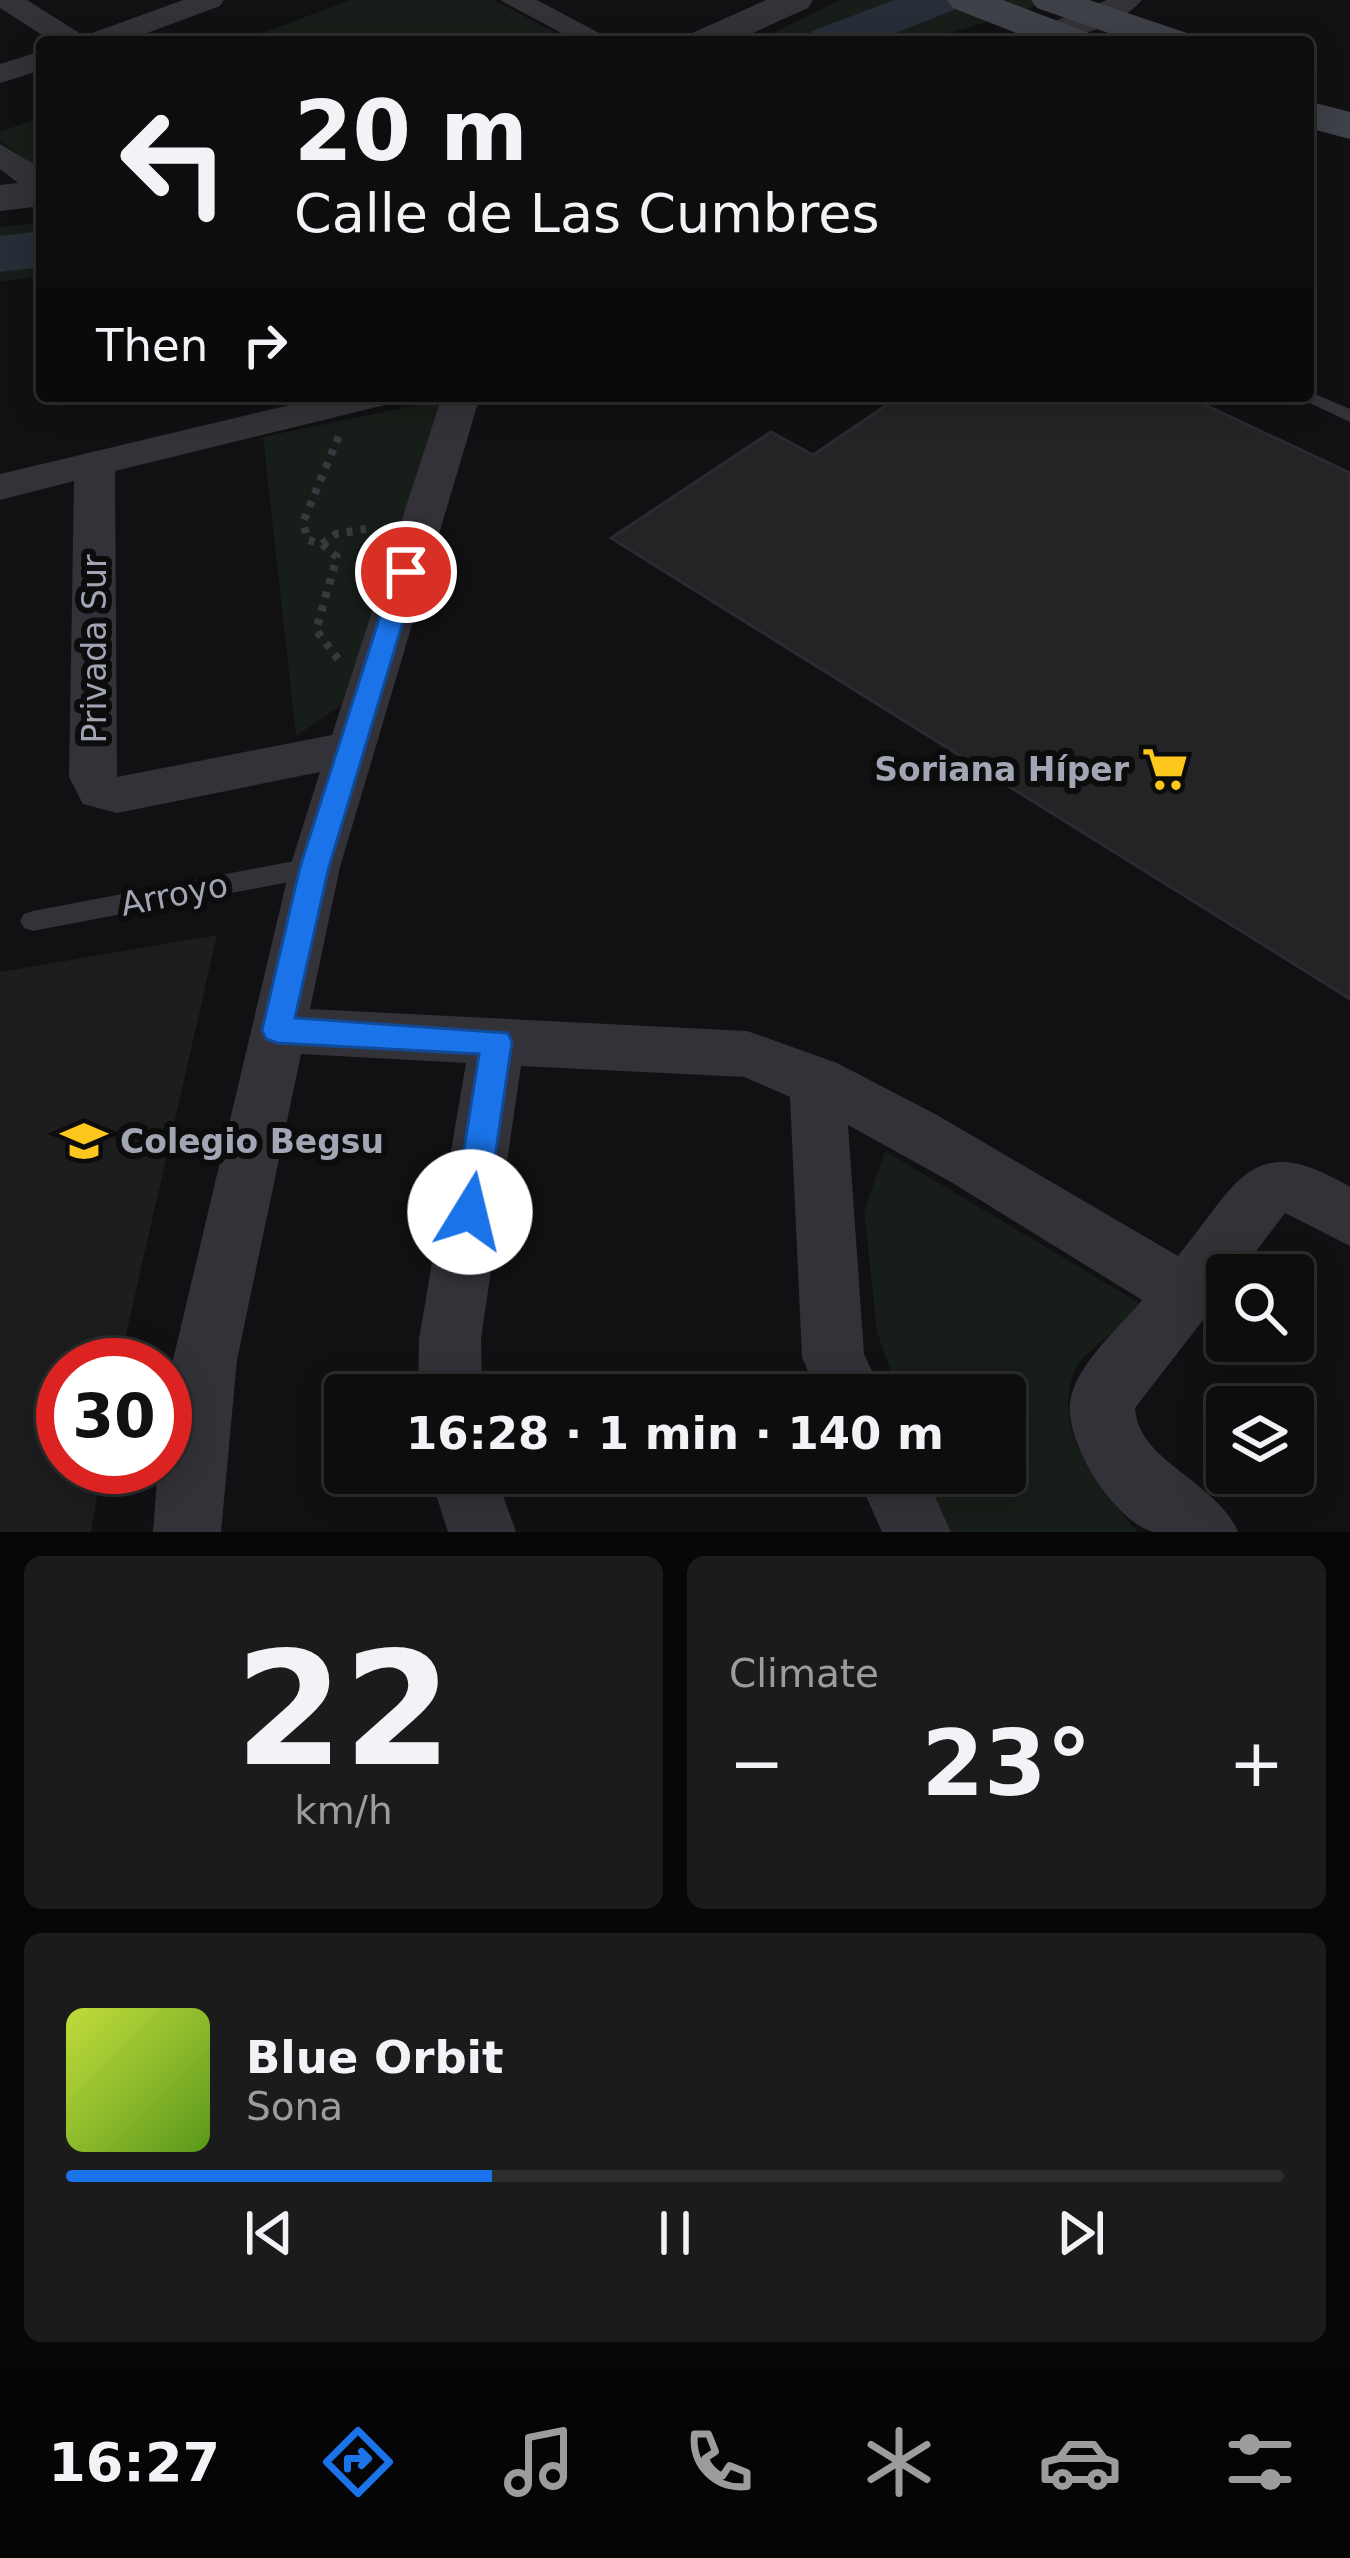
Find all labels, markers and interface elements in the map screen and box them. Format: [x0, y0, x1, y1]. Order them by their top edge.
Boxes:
text: 20 m [294, 82, 528, 180]
icon: left [96, 84, 252, 240]
text: Calle de Las Cumbres [294, 182, 880, 245]
icon: right [232, 312, 298, 378]
text: Then [96, 319, 208, 372]
pin [355, 521, 457, 623]
icon: arrive [373, 539, 439, 605]
street label: Privada Sur [75, 554, 114, 743]
supermarket icon: Soriana Híper [1140, 744, 1190, 794]
place label: Soriana Híper [874, 750, 1130, 789]
street label: Arroyo [117, 865, 231, 924]
school or university icon: Colegio Begsu [59, 1116, 109, 1166]
place label: Colegio Begsu [120, 1122, 384, 1161]
position arrow [407, 1149, 533, 1275]
map controls [1206, 1254, 1314, 1494]
button: search [1206, 1254, 1314, 1362]
speed limit sign: 30 [36, 1338, 192, 1494]
button: layers [1206, 1386, 1314, 1494]
text: 16:28 · 1 min · 140 m [406, 1407, 944, 1460]
text: 22 [235, 1619, 452, 1801]
text: Climate [729, 1651, 879, 1696]
text: 23° [921, 1711, 1092, 1816]
text: − [729, 1725, 784, 1802]
text: + [1229, 1725, 1284, 1802]
text: km/h [294, 1788, 393, 1833]
text: Blue Orbit [246, 2031, 504, 2084]
text: Sona [246, 2084, 343, 2129]
icon: previous [236, 2200, 302, 2266]
icon: pause [642, 2200, 708, 2266]
icon: next [1048, 2200, 1114, 2266]
icon: directions [316, 2420, 400, 2504]
icon: music [497, 2420, 581, 2504]
icon: phone [677, 2420, 761, 2504]
icon: climate [857, 2420, 941, 2504]
icon: car [1038, 2420, 1122, 2504]
icon: filters [1218, 2420, 1302, 2504]
text: 16:27 [48, 2431, 220, 2494]

